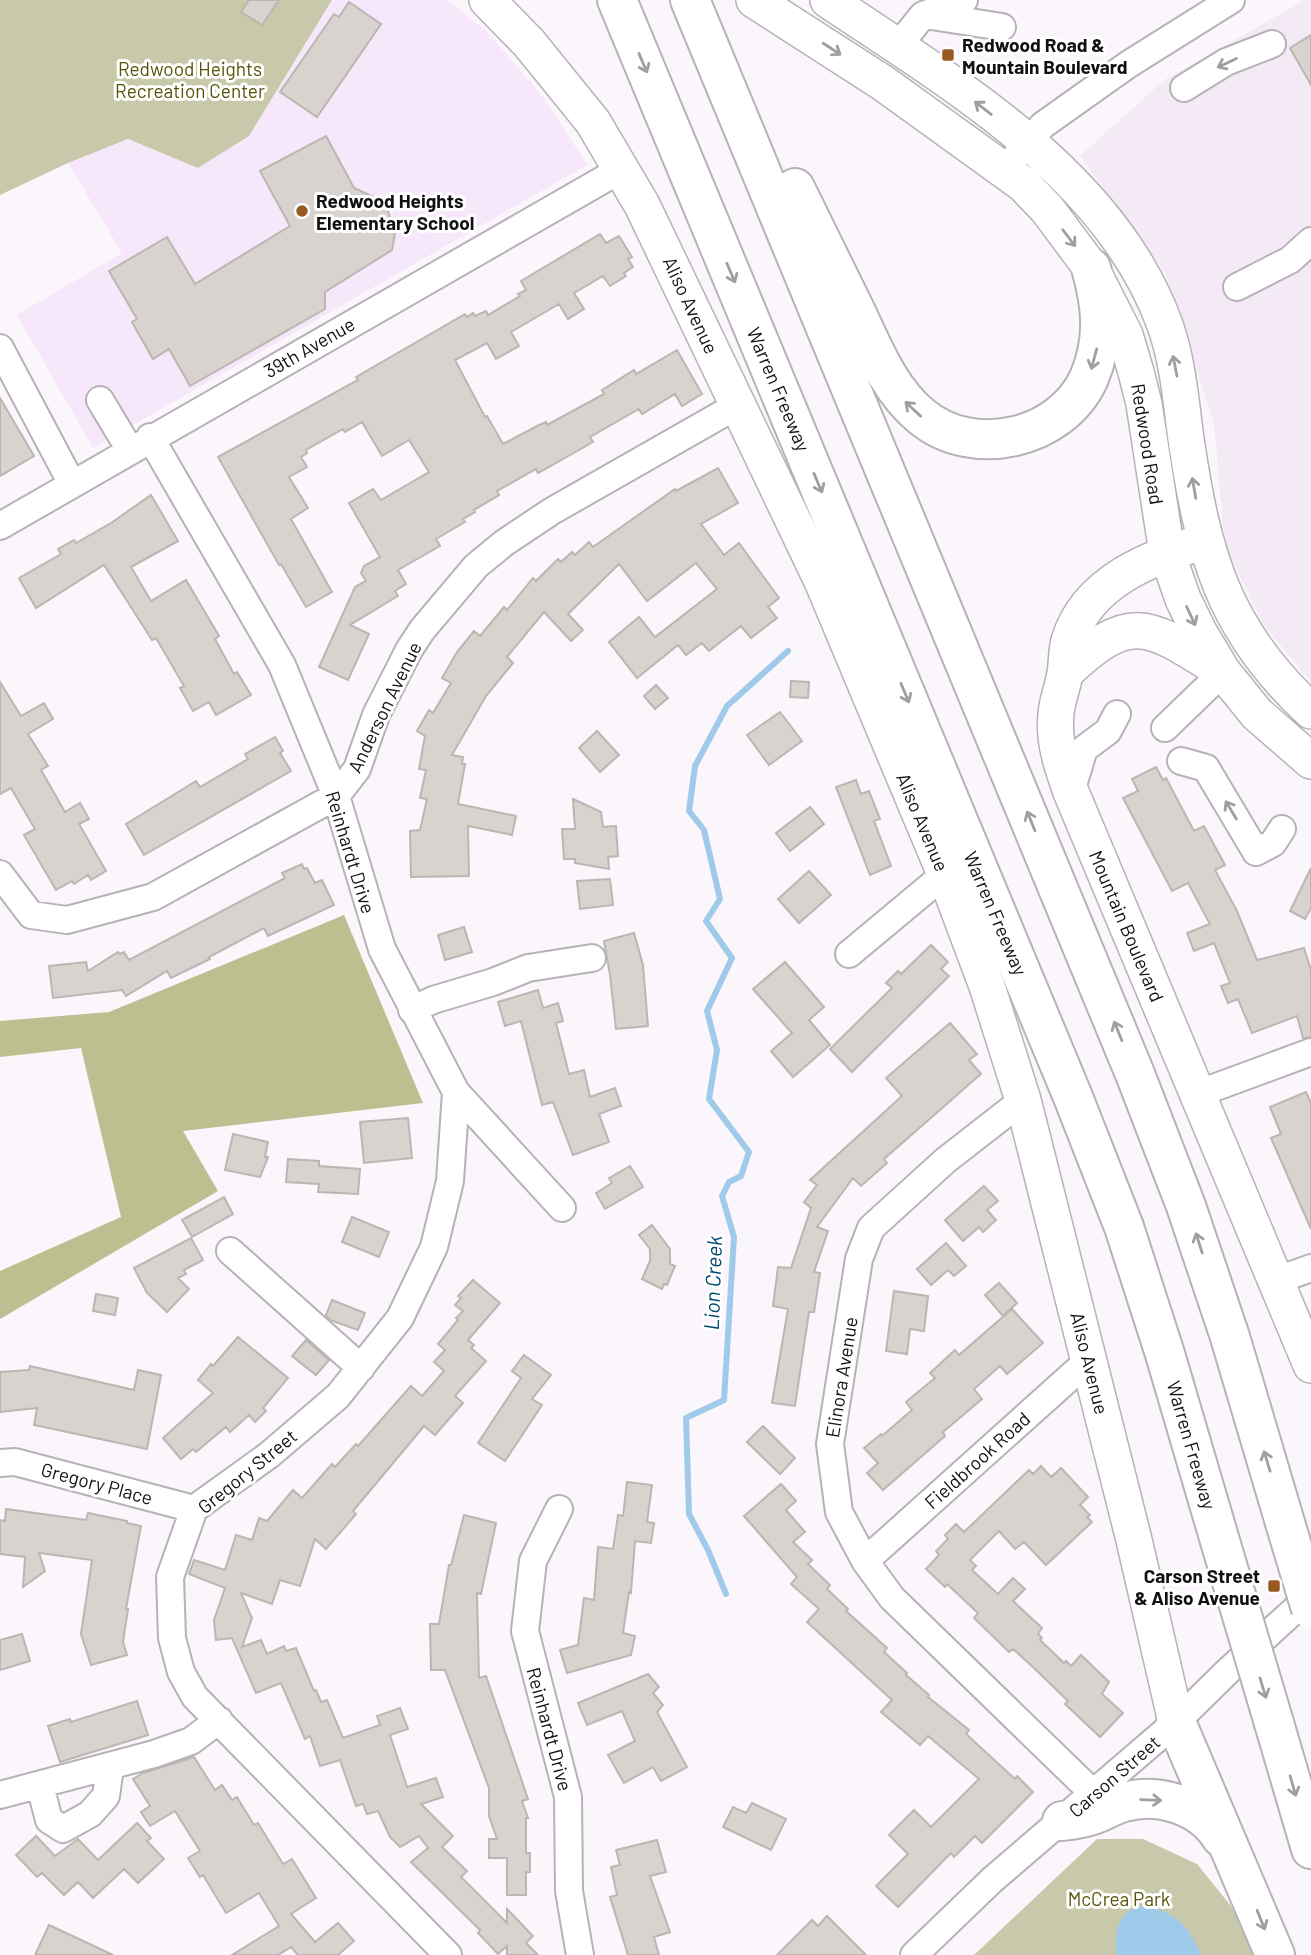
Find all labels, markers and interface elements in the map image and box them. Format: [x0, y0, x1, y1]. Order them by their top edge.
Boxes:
place label: Redwood Road & Mountain Boulevard [962, 33, 1128, 78]
one-way arrow [822, 42, 841, 57]
marker: Redwood Road & Mountain Boulevard [940, 47, 956, 63]
one-way arrow [638, 52, 651, 73]
park label: Redwood Heights Recreation Center [115, 57, 265, 102]
one-way arrow [1217, 57, 1238, 70]
one-way arrow [975, 100, 993, 115]
place label: Redwood Heights Elementary School [316, 189, 474, 234]
marker: Redwood Heights Elementary School [294, 203, 310, 219]
one-way arrow [1062, 228, 1077, 247]
street label: Aliso Avenue [659, 253, 723, 357]
one-way arrow [725, 262, 738, 283]
street label: 39th Avenue [260, 312, 358, 382]
street label: Warren Freeway [743, 323, 816, 455]
one-way arrow [1087, 347, 1100, 370]
one-way arrow [1168, 355, 1181, 378]
street label: Redwood Road [1127, 382, 1169, 506]
one-way arrow [905, 400, 922, 417]
one-way arrow [812, 472, 825, 493]
one-way arrow [1186, 477, 1200, 500]
one-way arrow [1185, 605, 1199, 626]
street label: Anderson Avenue [342, 638, 426, 776]
one-way arrow [899, 682, 912, 703]
street label: Aliso Avenue [892, 769, 954, 875]
street label: Reinhardt Drive [321, 788, 381, 916]
one-way arrow [1224, 800, 1237, 821]
one-way arrow [1024, 810, 1037, 832]
street label: Warren Freeway [960, 847, 1033, 979]
street label: Mountain Boulevard [1085, 847, 1169, 1005]
one-way arrow [1110, 1021, 1123, 1042]
one-way arrow [1192, 1233, 1204, 1255]
water label: Lion Creek [698, 1235, 726, 1331]
street label: Aliso Avenue [1066, 1310, 1114, 1416]
street label: Elinora Avenue [820, 1315, 862, 1439]
street label: Warren Freeway [1163, 1378, 1221, 1512]
street label: Fieldbrook Road [920, 1407, 1034, 1513]
street label: Gregory Street [193, 1424, 301, 1518]
one-way arrow [1259, 1450, 1272, 1472]
street label: Gregory Place [39, 1457, 155, 1509]
place label: Carson Street & Aliso Avenue [1134, 1564, 1260, 1609]
marker: Carson Street & Aliso Avenue [1266, 1578, 1282, 1594]
street label: Reinhardt Drive [522, 1665, 578, 1793]
one-way arrow [1258, 1676, 1271, 1698]
street label: Carson Street [1064, 1730, 1164, 1822]
one-way arrow [1287, 1775, 1300, 1797]
one-way arrow [1139, 1793, 1162, 1806]
park label: McCrea Park [1068, 1887, 1170, 1910]
one-way arrow [1255, 1909, 1268, 1930]

